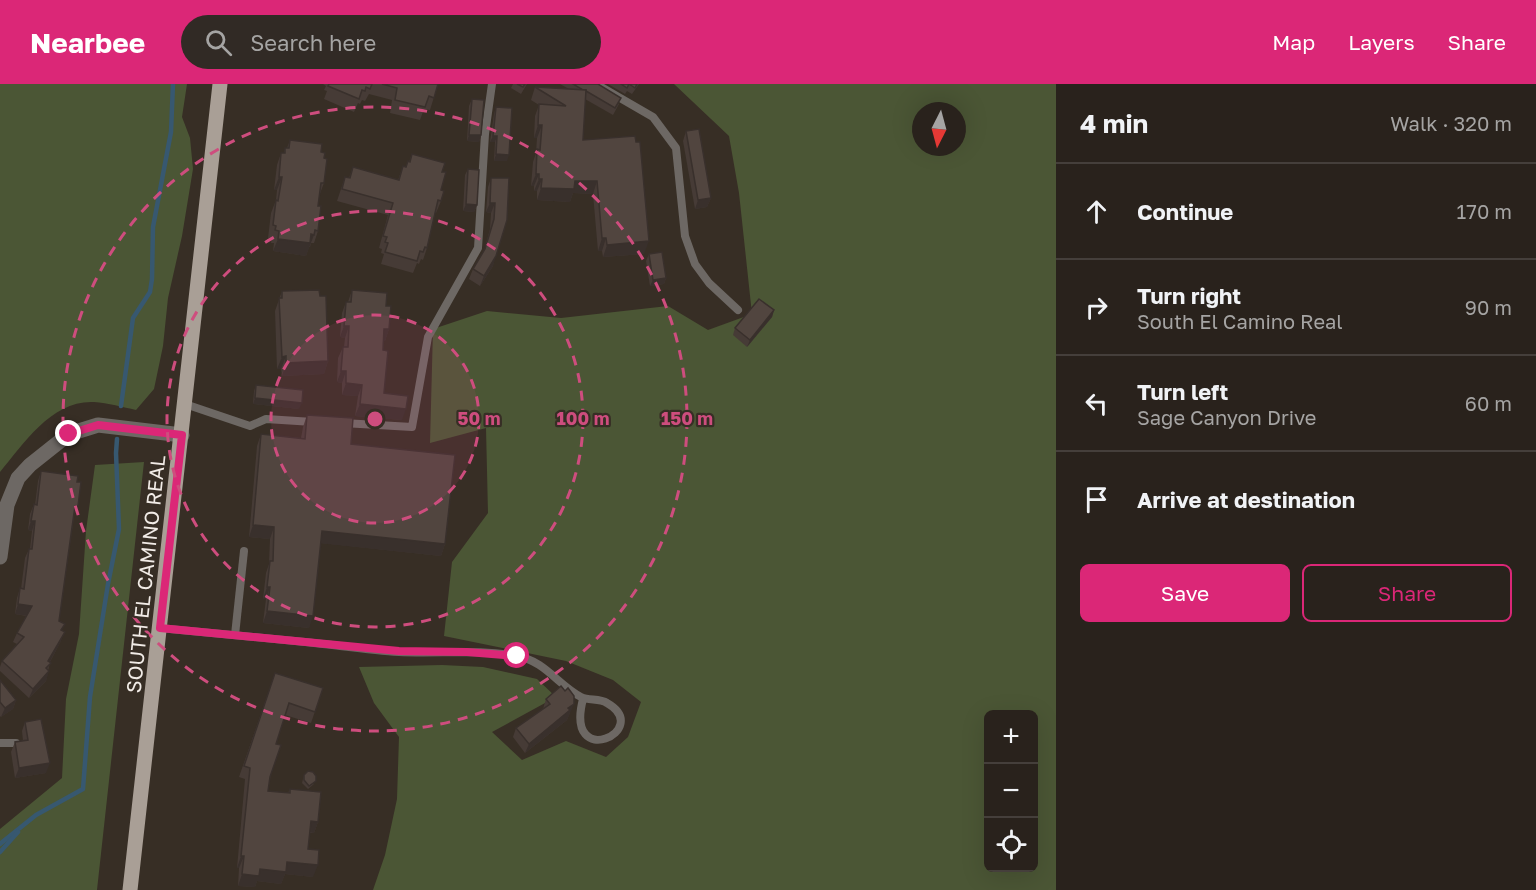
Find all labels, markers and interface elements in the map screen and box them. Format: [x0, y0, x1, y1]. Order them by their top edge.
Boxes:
search box [181, 15, 601, 69]
text: Nearbee [30, 26, 145, 59]
icon: search [202, 26, 235, 59]
text: Search here [250, 29, 376, 56]
text: Map [1272, 29, 1315, 55]
text: Layers [1348, 29, 1415, 55]
text: Share [1448, 29, 1506, 55]
north arrow [912, 102, 966, 156]
text: 4 min [1080, 108, 1148, 139]
text: Walk · 320 m [1390, 111, 1512, 135]
icon: ahead [1080, 195, 1113, 228]
text: Continue [1137, 198, 1233, 225]
text: 170 m [1457, 199, 1512, 223]
text: Turn right [1137, 282, 1241, 309]
icon: right [1080, 291, 1113, 324]
text: 90 m [1465, 295, 1512, 319]
text: South El Camino Real [1137, 309, 1343, 333]
text: Turn left [1137, 378, 1228, 405]
icon: left [1080, 387, 1113, 420]
text: 60 m [1465, 391, 1512, 415]
text: Sage Canyon Drive [1137, 405, 1316, 429]
text: 50 m [458, 407, 500, 429]
text: 100 m [557, 407, 609, 429]
text: 150 m [661, 407, 713, 429]
centre of rings [365, 409, 385, 429]
route end [55, 420, 81, 446]
street label: SOUTH EL CAMINO REAL [121, 454, 169, 694]
icon: arrive [1080, 483, 1113, 516]
text: Arrive at destination [1137, 486, 1355, 513]
button: Save [1080, 564, 1290, 622]
button: Share [1302, 564, 1512, 622]
route start [503, 642, 529, 668]
map controls [984, 710, 1038, 872]
button: + [984, 710, 1038, 764]
button: − [984, 764, 1038, 818]
button: locate [984, 818, 1038, 872]

